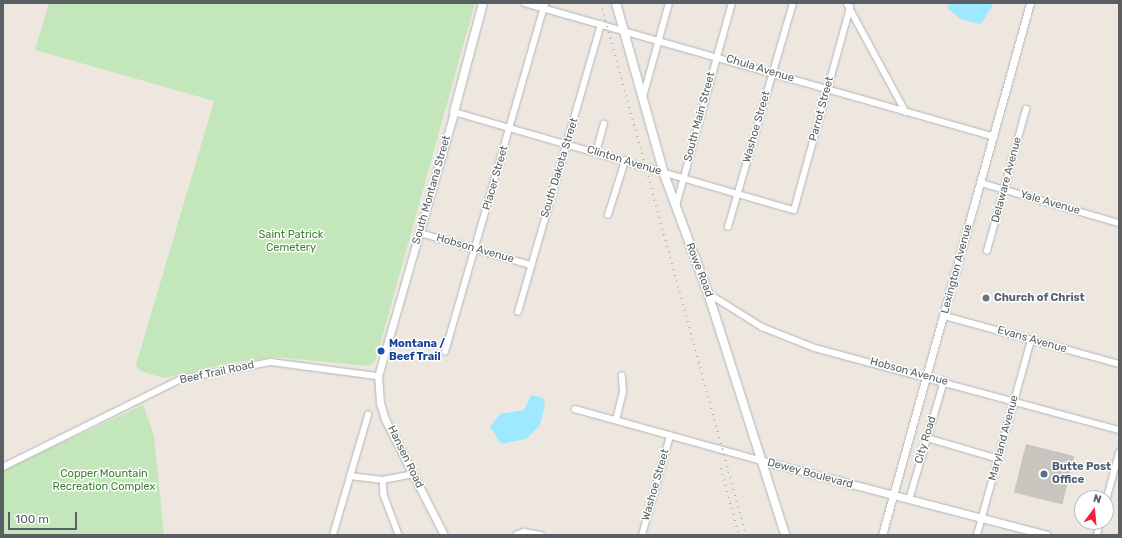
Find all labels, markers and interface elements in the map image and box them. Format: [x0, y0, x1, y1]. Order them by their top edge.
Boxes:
street label: Chula Avenue [724, 52, 796, 86]
street label: South Main Street [682, 71, 718, 163]
street label: Parrot Street [807, 75, 837, 143]
street label: Washoe Street [740, 90, 774, 164]
street label: South Dakota Street [539, 117, 581, 219]
street label: South Montana Street [410, 134, 454, 246]
street label: Delaware Avenue [989, 135, 1025, 225]
street label: Clinton Avenue [585, 143, 663, 179]
street label: Placer Street [480, 144, 512, 212]
street label: Yale Avenue [1018, 188, 1082, 218]
street label: Lexington Avenue [939, 223, 975, 315]
park label: Saint Patrick Cemetery [258, 229, 324, 255]
street label: Hobson Avenue [434, 232, 516, 266]
street label: Rowe Road [683, 241, 715, 299]
place label: Church of Christ [994, 291, 1085, 305]
marker: Church of Christ [981, 293, 991, 303]
street label: Evans Avenue [996, 324, 1068, 356]
place label: Montana / Beef Trail [389, 338, 445, 364]
marker: Montana / Beef Trail [376, 346, 386, 356]
street label: Hobson Avenue [868, 355, 950, 389]
street label: Beef Trail Road [178, 359, 256, 387]
street label: Maryland Avenue [986, 394, 1022, 482]
street label: City Road [913, 415, 939, 465]
street label: Hansen Road [384, 424, 426, 490]
street label: Washoe Street [639, 448, 673, 522]
street label: Dewey Boulevard [766, 456, 854, 492]
place label: Butte Post Office [1052, 461, 1111, 487]
park label: Copper Mountain Recreation Complex [53, 468, 155, 494]
marker: Butte Post Office [1039, 469, 1049, 479]
north arrow [1074, 490, 1114, 530]
text: N [1092, 492, 1103, 506]
scale bar [10, 504, 79, 530]
text: 100 m [15, 512, 49, 526]

